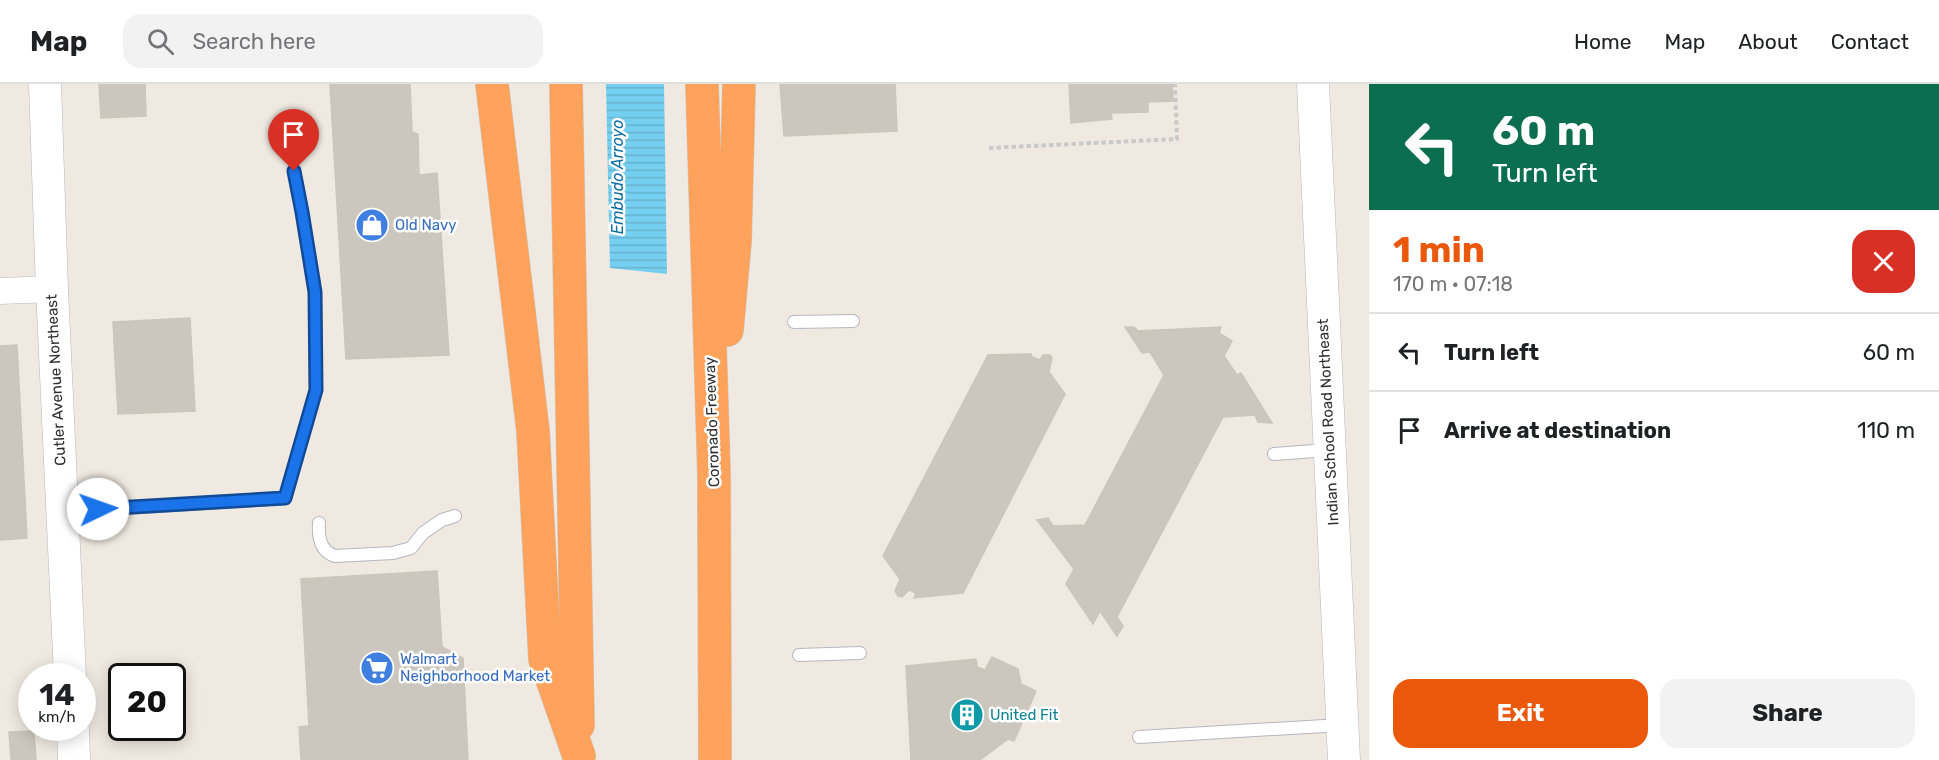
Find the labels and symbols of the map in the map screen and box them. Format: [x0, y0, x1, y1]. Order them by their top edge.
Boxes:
pin [268, 109, 319, 171]
water label: Embudo Arroyo [608, 120, 627, 234]
shop icon: Old Navy [354, 207, 390, 243]
place label: Old Navy [395, 216, 457, 234]
street label: Cutler Avenue Northeast [43, 294, 69, 466]
street label: Indian School Road Northeast [1314, 318, 1342, 526]
street label: Coronado Freeway [701, 357, 723, 487]
position arrow [66, 477, 130, 541]
supermarket icon: Walmart Neighborhood Market [359, 650, 395, 686]
place label: Walmart Neighborhood Market [400, 650, 550, 685]
speed limit sign: 20 [108, 663, 186, 741]
building icon: United Fit [949, 697, 985, 733]
place label: United Fit [990, 706, 1058, 724]

